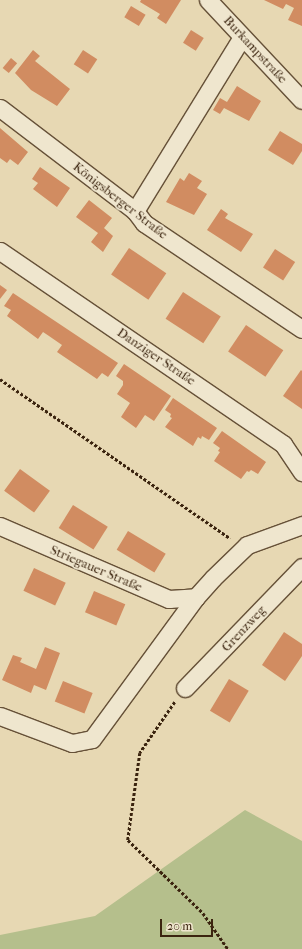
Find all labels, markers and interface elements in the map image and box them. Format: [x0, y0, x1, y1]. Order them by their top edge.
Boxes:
street label: Burkampstraße [220, 13, 290, 87]
street label: Königsberger Straße [70, 159, 170, 243]
street label: Danziger Straße [114, 325, 198, 389]
street label: Striegauer Straße [48, 543, 144, 595]
street label: Grenzweg [219, 603, 269, 655]
scale bar [162, 911, 215, 937]
text: 20 m [167, 919, 192, 933]

